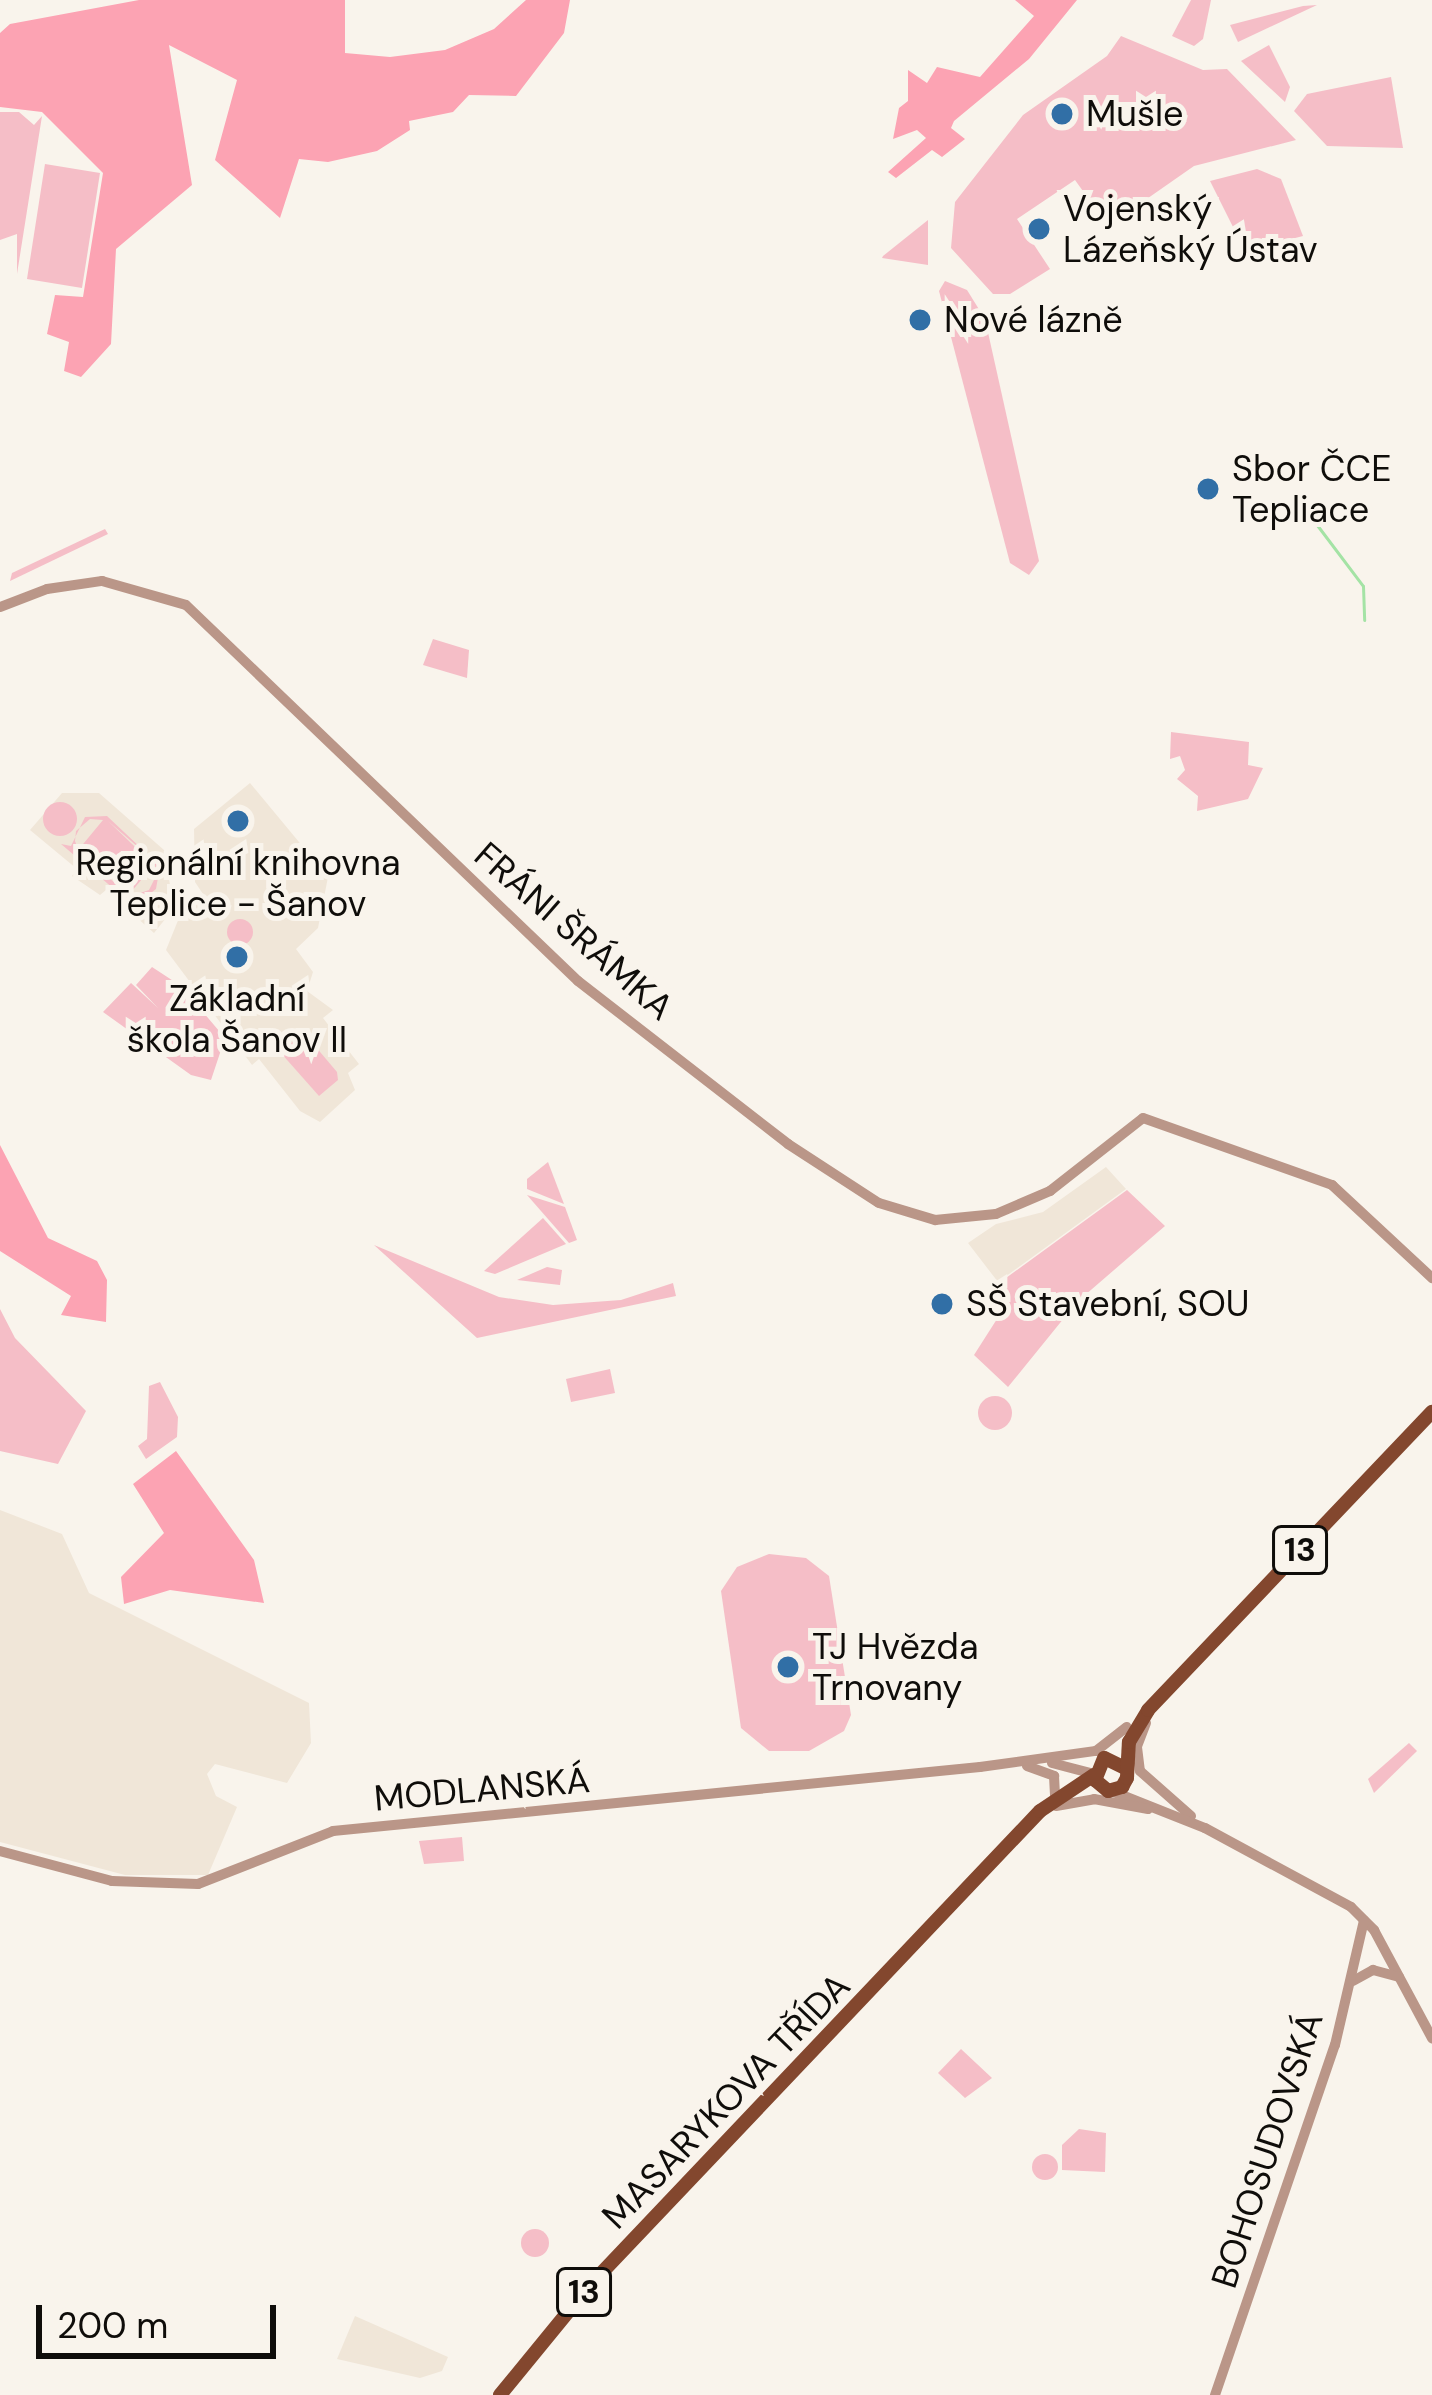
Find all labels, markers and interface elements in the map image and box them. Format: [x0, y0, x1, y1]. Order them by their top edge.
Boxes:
place label: Mušle [1086, 92, 1183, 136]
marker: Mušle [1049, 101, 1075, 127]
place label: Vojenský Lázeňský Ústav [1063, 186, 1318, 271]
marker: Vojenský Lázeňský Ústav [1026, 216, 1052, 242]
place label: Nové lázně [944, 298, 1123, 342]
marker: Nové lázně [907, 307, 933, 333]
place label: Sbor ČCE Tepliace [1232, 446, 1392, 531]
marker: Sbor ČCE Tepliace [1195, 476, 1221, 502]
marker: Regionální knihovna Teplice - Šanov [225, 808, 251, 834]
street label: FRÁNI ŠRÁMKA [466, 833, 682, 1029]
place label: Regionální knihovna Teplice - Šanov [75, 840, 401, 925]
marker: Základní škola Šanov II [224, 944, 250, 970]
place label: Základní škola Šanov II [127, 976, 347, 1061]
place label: SŠ Stavební, SOU [966, 1282, 1249, 1326]
marker: SŠ Stavební, SOU [929, 1291, 955, 1317]
road number: 13 [1270, 1523, 1330, 1577]
place label: TJ Hvězda Trnovany [812, 1624, 978, 1709]
marker: TJ Hvězda Trnovany [775, 1654, 801, 1680]
street label: MODLANSKÁ [372, 1758, 592, 1820]
street label: MASARYKOVA TŘÍDA [593, 1965, 859, 2237]
street label: BOHOSUDOVSKÁ [1202, 2007, 1332, 2293]
road number: 13 [554, 2265, 614, 2319]
scale bar [42, 2281, 282, 2355]
text: 200 m [57, 2302, 168, 2349]

